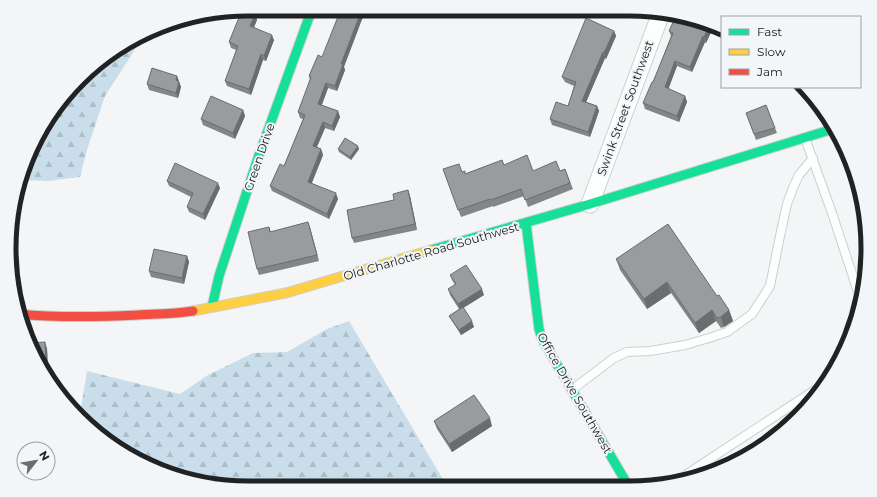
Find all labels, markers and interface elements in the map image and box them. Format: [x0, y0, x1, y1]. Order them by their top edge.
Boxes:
legend [721, 16, 861, 88]
text: Fast [757, 24, 782, 39]
street label: Swink Street Southwest [593, 38, 657, 178]
text: Slow [757, 44, 786, 59]
text: Jam [756, 64, 783, 79]
street label: Green Drive [240, 121, 278, 193]
street label: Old Charlotte Road Southwest [341, 219, 521, 283]
street label: Office Drive Southwest [534, 330, 616, 456]
north arrow [16, 441, 56, 481]
text: N [36, 448, 53, 463]

